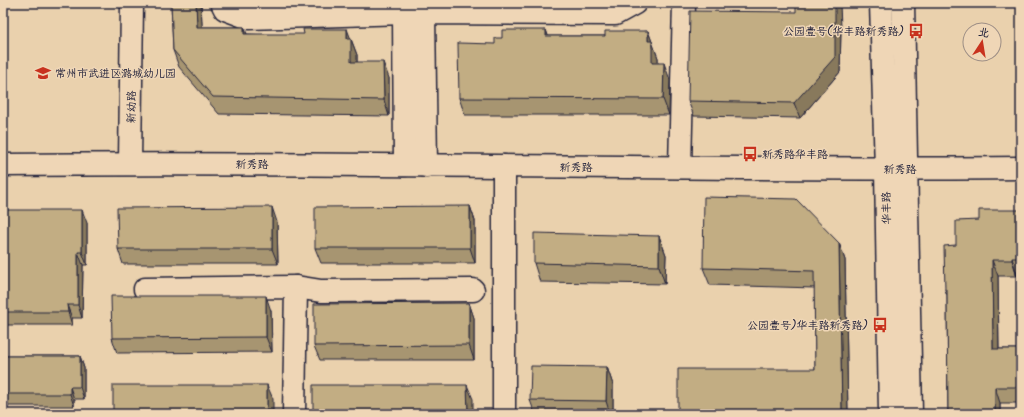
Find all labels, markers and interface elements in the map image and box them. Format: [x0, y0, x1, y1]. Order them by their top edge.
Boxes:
bus stop icon: 公园壹号(华丰路新秀路) [907, 22, 925, 40]
north arrow [962, 22, 1002, 62]
place label: 公园壹号(华丰路新秀路) [783, 23, 904, 41]
text: 北 [977, 23, 991, 43]
school or university icon: 常州市武进区潞城幼儿园 [34, 64, 52, 82]
place label: 常州市武进区潞城幼儿园 [55, 65, 176, 83]
street label: 新幼路 [123, 90, 141, 124]
bus stop icon: 新秀路华丰路 [741, 145, 759, 163]
place label: 新秀路华丰路 [762, 146, 828, 164]
street label: 新秀路 [236, 156, 269, 174]
street label: 新秀路 [560, 159, 593, 177]
street label: 新秀路 [884, 161, 917, 179]
street label: 华丰路 [878, 191, 896, 225]
bus stop icon: 公园壹号)华丰路新秀路) [871, 316, 889, 334]
place label: 公园壹号)华丰路新秀路) [747, 317, 868, 335]

